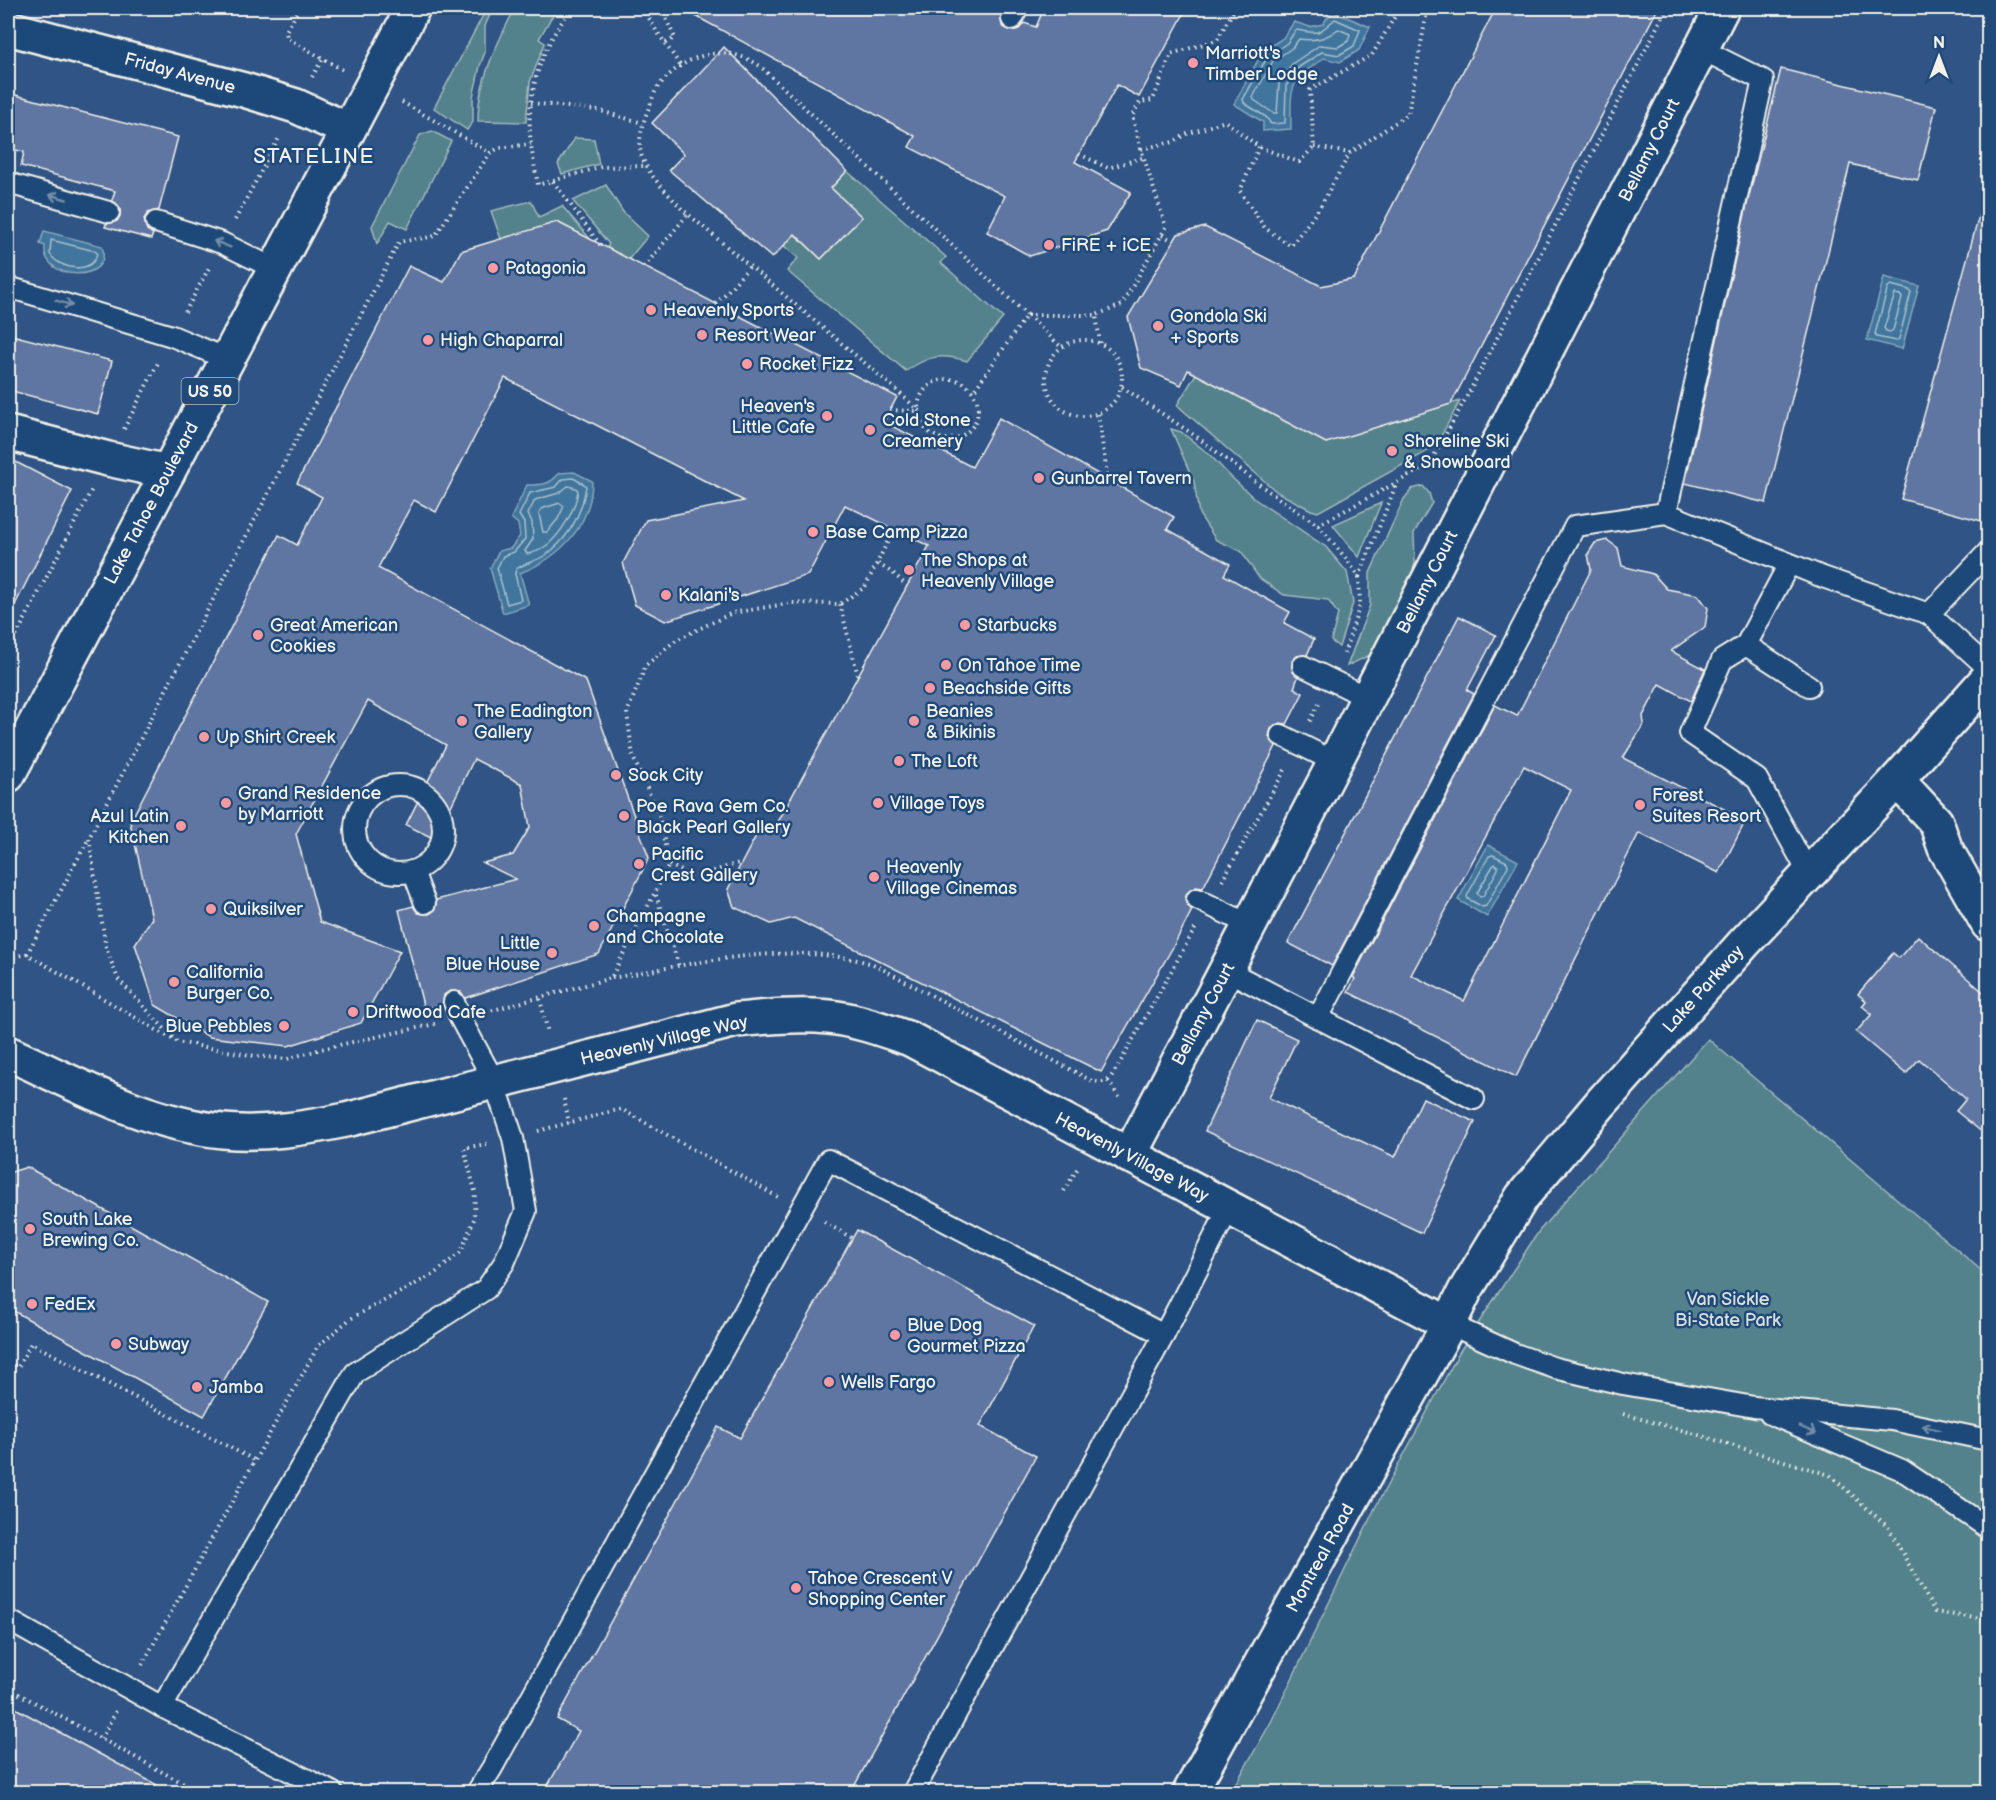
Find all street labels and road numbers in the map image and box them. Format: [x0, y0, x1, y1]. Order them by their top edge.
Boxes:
street label: Friday Avenue [122, 49, 238, 98]
street label: Bellamy Court [1614, 95, 1685, 205]
road number: US 50 [182, 378, 238, 404]
street label: Lake Tahoe Boulevard [100, 419, 203, 588]
street label: Bellamy Court [1392, 527, 1463, 637]
street label: Lake Parkway [1659, 941, 1749, 1037]
street label: Bellamy Court [1168, 959, 1239, 1069]
street label: Heavenly Village Way [578, 1011, 751, 1070]
street label: Heavenly Village Way [1051, 1108, 1213, 1207]
street label: Montreal Road [1282, 1500, 1359, 1616]

